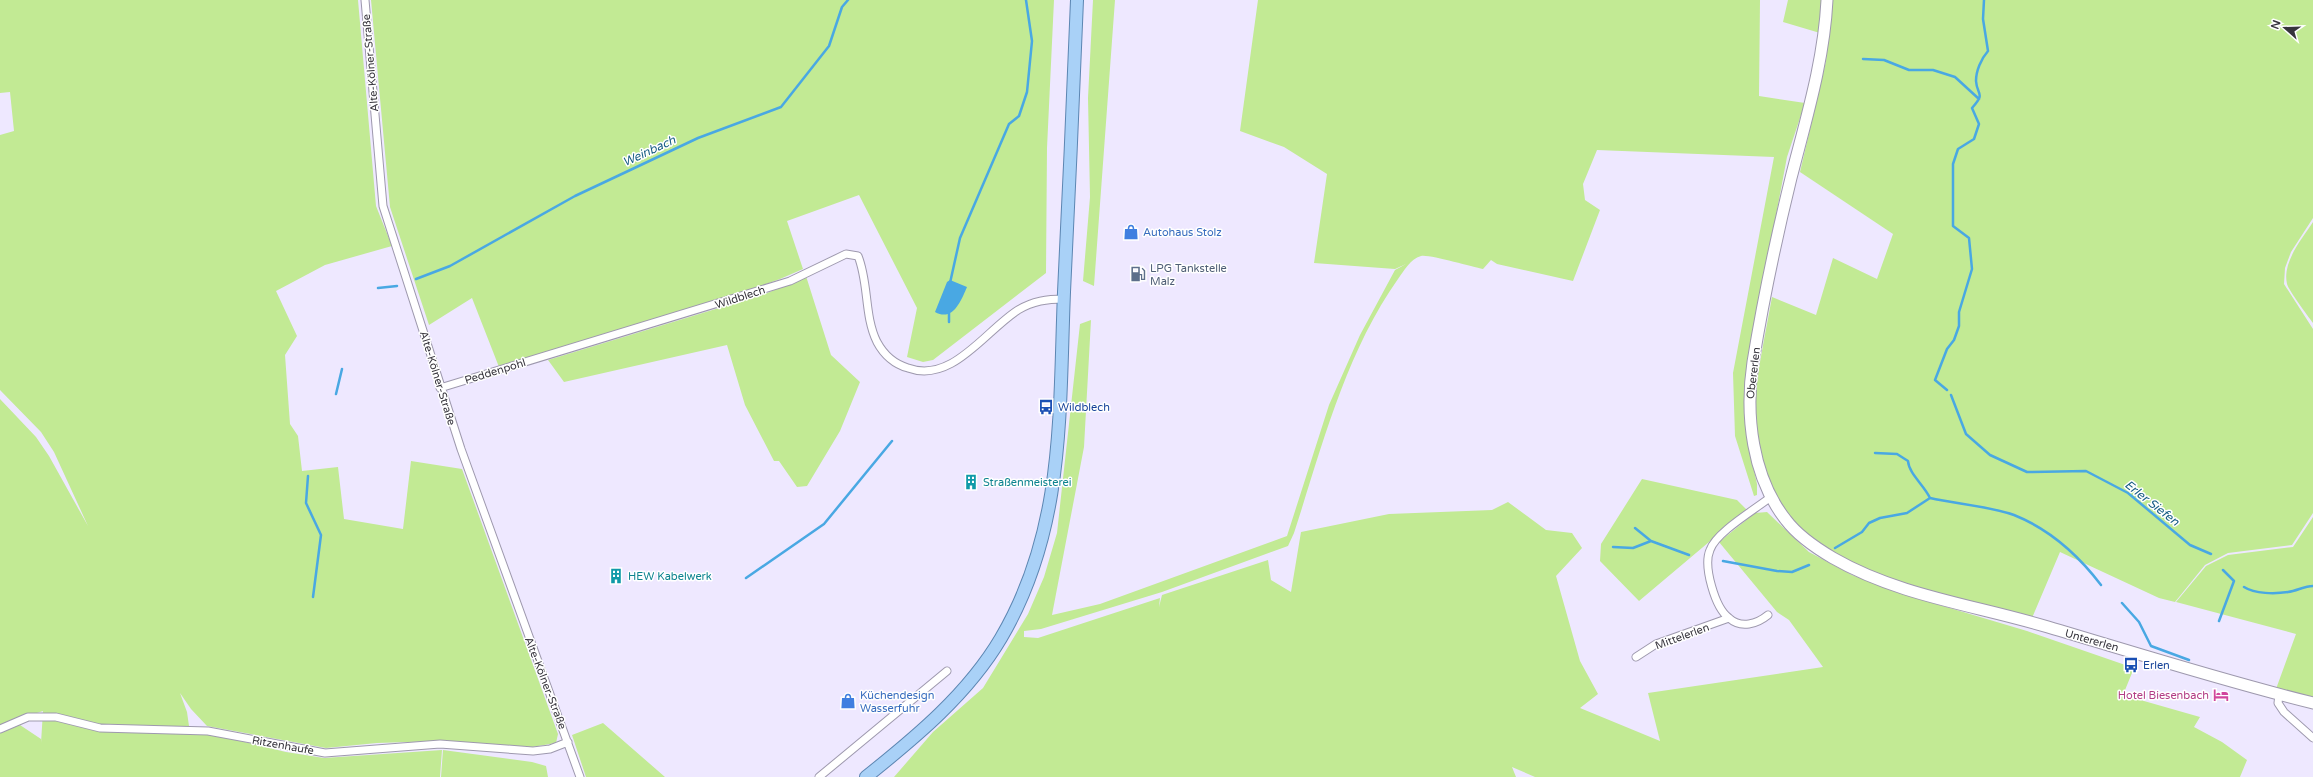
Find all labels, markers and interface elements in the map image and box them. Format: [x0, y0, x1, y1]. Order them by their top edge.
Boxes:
north arrow [2265, 8, 2305, 48]
street label: Alte-Kölner-Straße [360, 14, 381, 112]
text: N [2268, 18, 2284, 31]
water label: Weinbach [620, 132, 678, 169]
shop icon: Autohaus Stolz [1122, 223, 1140, 241]
place label: Autohaus Stolz [1143, 226, 1222, 239]
place label: LPG Tankstelle Malz [1150, 262, 1227, 288]
fuel station icon: LPG Tankstelle Malz [1129, 265, 1147, 283]
street label: Wildblech [713, 283, 767, 312]
street label: Alte-Kölner-Straße [417, 329, 458, 427]
street label: Obererlen [1744, 346, 1763, 400]
street label: Peddenpohl [463, 356, 527, 387]
bus stop icon: Wildblech [1037, 398, 1055, 416]
place label: Wildblech [1058, 401, 1110, 414]
building icon: Straßenmeisterei [962, 473, 980, 491]
place label: Straßenmeisterei [983, 476, 1071, 489]
water label: Erler Siefen [2122, 477, 2182, 529]
building icon: HEW Kabelwerk [607, 567, 625, 585]
place label: HEW Kabelwerk [628, 570, 712, 583]
street label: Mittelerlen [1653, 621, 1711, 652]
street label: Untererlen [2064, 627, 2120, 654]
street label: Alte-Kölner-Straße [522, 635, 569, 731]
bus stop icon: Erlen [2122, 656, 2140, 674]
place label: Erlen [2143, 659, 2170, 672]
hotel icon: Hotel Biesenbach [2212, 686, 2230, 704]
place label: Küchendesign Wasserfuhr [860, 689, 934, 715]
place label: Hotel Biesenbach [2118, 689, 2209, 702]
shop icon: Küchendesign Wasserfuhr [839, 692, 857, 710]
street label: Ritzenhaufe [251, 734, 315, 757]

